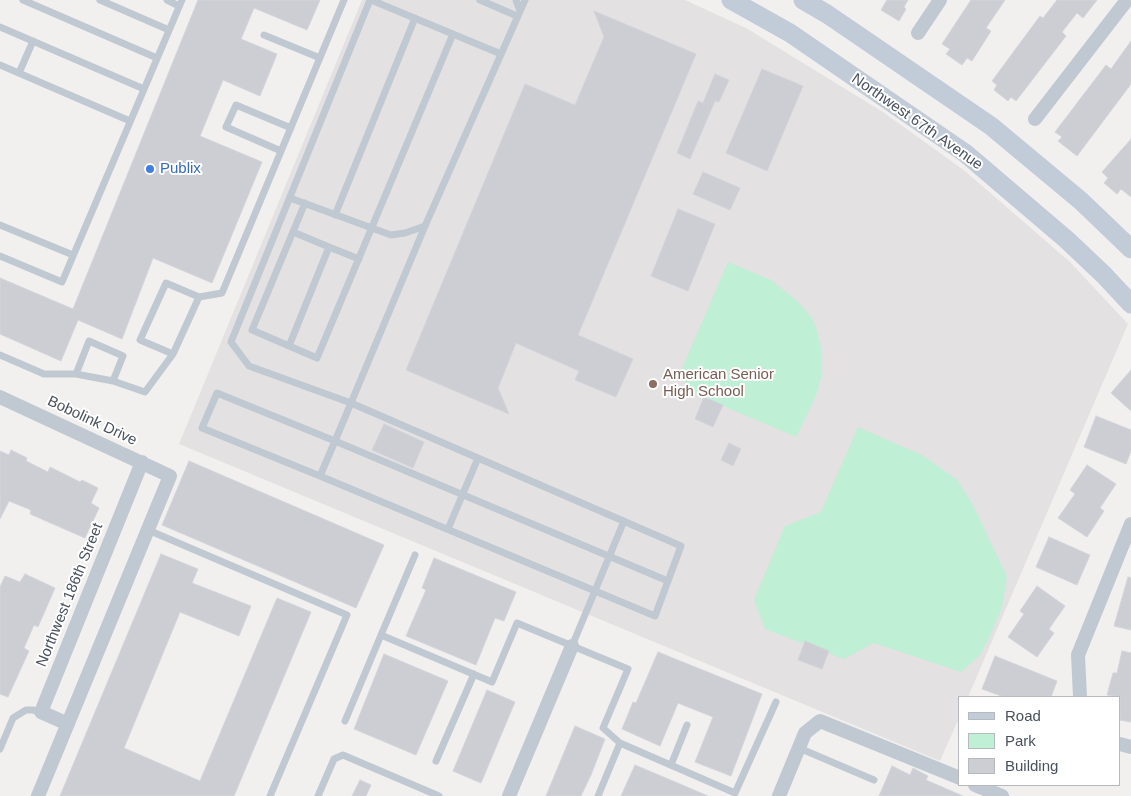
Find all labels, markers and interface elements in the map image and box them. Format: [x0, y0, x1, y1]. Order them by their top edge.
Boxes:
street label: Northwest 67th Avenue [848, 70, 986, 174]
place label: Publix [160, 160, 201, 178]
marker: Publix [144, 163, 156, 175]
place label: American Senior High School [663, 366, 774, 401]
marker: American Senior High School [647, 378, 659, 390]
street label: Bobolink Drive [44, 392, 140, 450]
street label: Northwest 186th Street [33, 521, 107, 669]
legend [958, 696, 1121, 786]
text: Road [1005, 707, 1041, 724]
text: Park [1005, 732, 1036, 749]
text: Building [1005, 757, 1058, 774]

